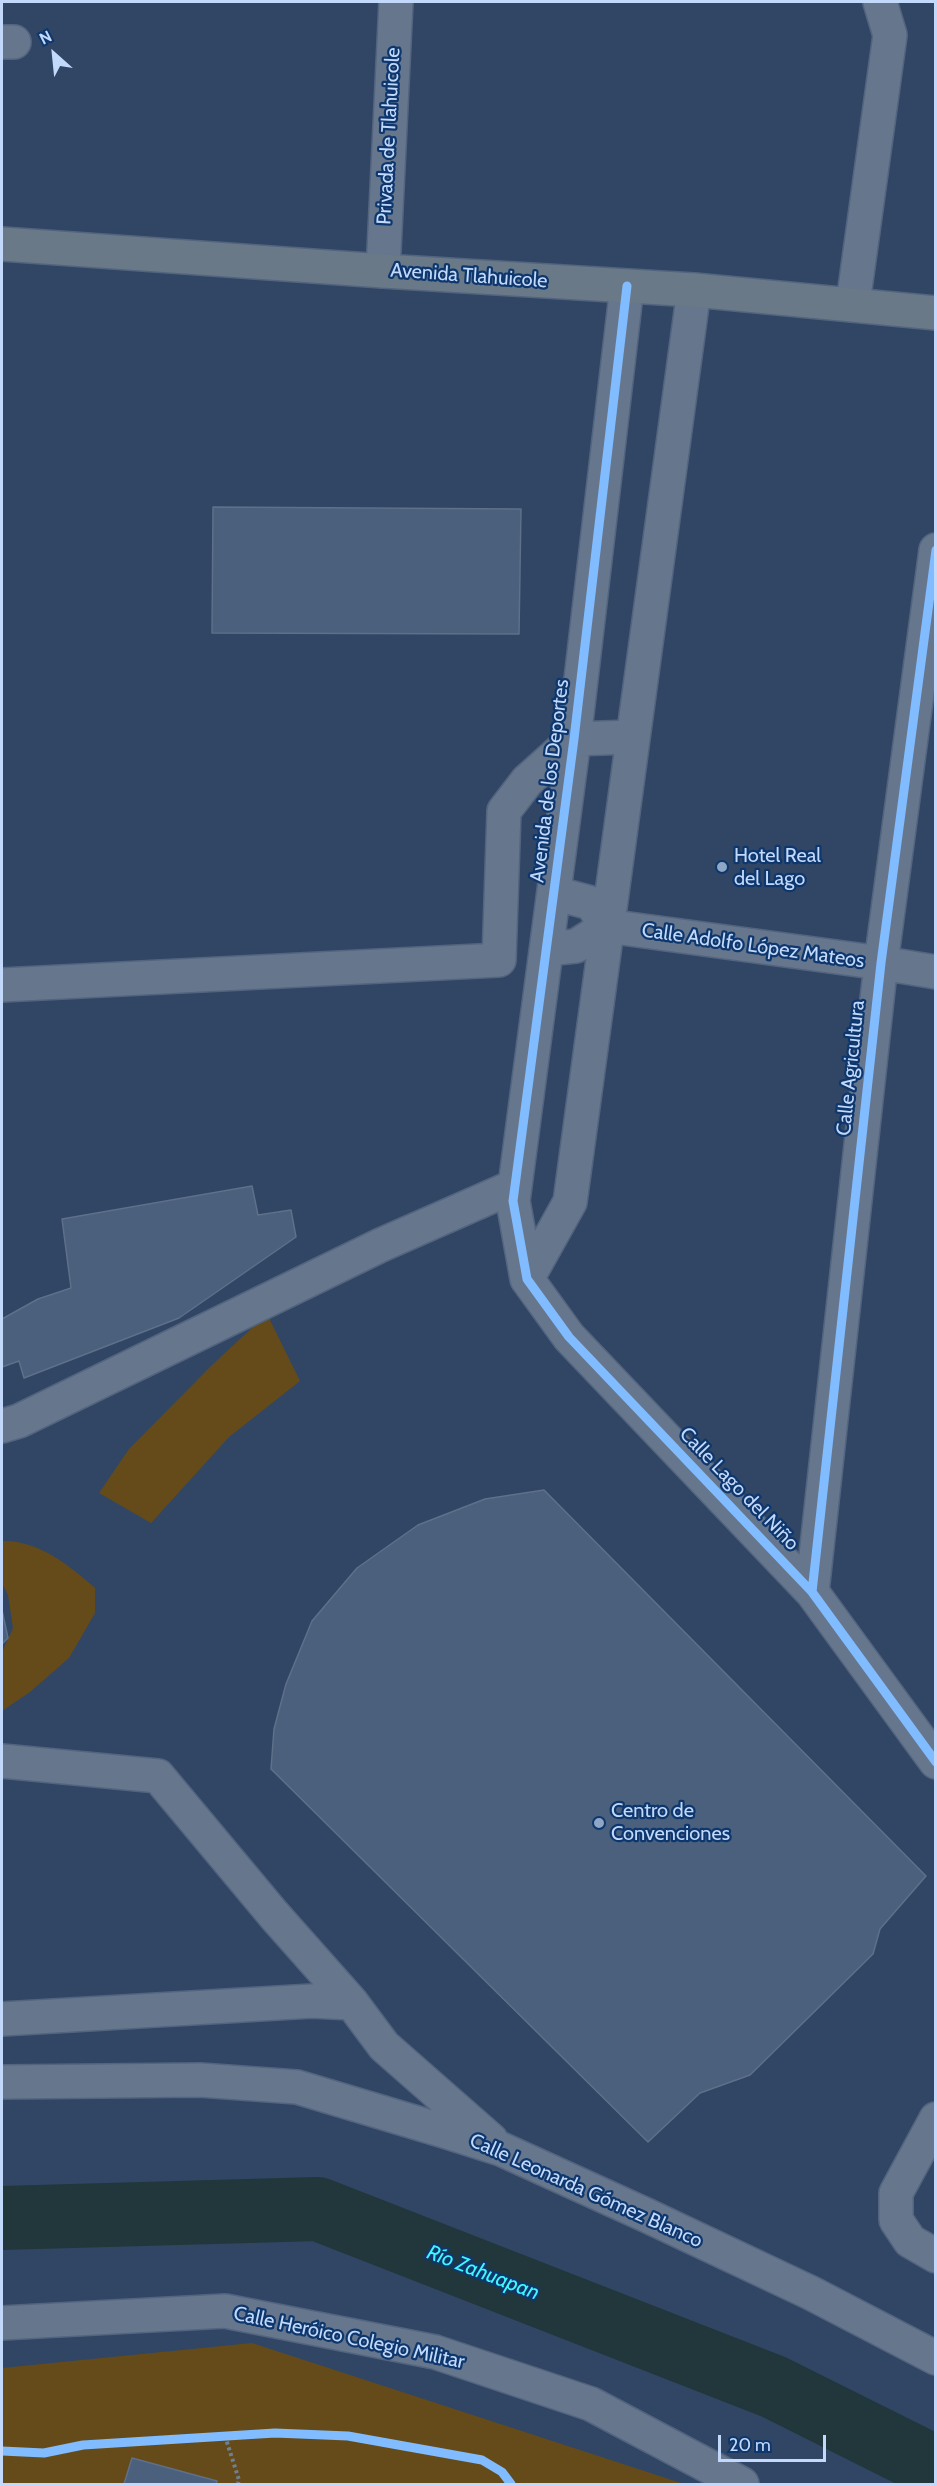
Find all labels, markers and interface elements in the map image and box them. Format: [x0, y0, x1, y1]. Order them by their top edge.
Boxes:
north arrow [24, 24, 84, 84]
text: N [36, 26, 55, 49]
street label: Privada de Tlahuicole [372, 47, 406, 225]
street label: Avenida Tlahuicole [390, 259, 548, 293]
street label: Avenida de los Deportes [526, 678, 574, 884]
place label: Hotel Real del Lago [734, 844, 821, 891]
marker: Hotel Real del Lago [715, 860, 729, 874]
street label: Calle Adolfo López Mateos [640, 918, 866, 974]
street label: Calle Agricultura [832, 999, 870, 1137]
street label: Calle Lago del Niño [674, 1422, 804, 1556]
place label: Centro de Convenciones [611, 1799, 730, 1846]
marker: Centro de Convenciones [592, 1816, 606, 1830]
street label: Calle Leonarda Gómez Blanco [466, 2129, 706, 2253]
water label: Río Zahuapan [423, 2240, 543, 2306]
street label: Calle Heróico Colegio Militar [231, 2302, 467, 2374]
scale bar [721, 2423, 829, 2461]
text: 20 m [729, 2434, 771, 2456]

